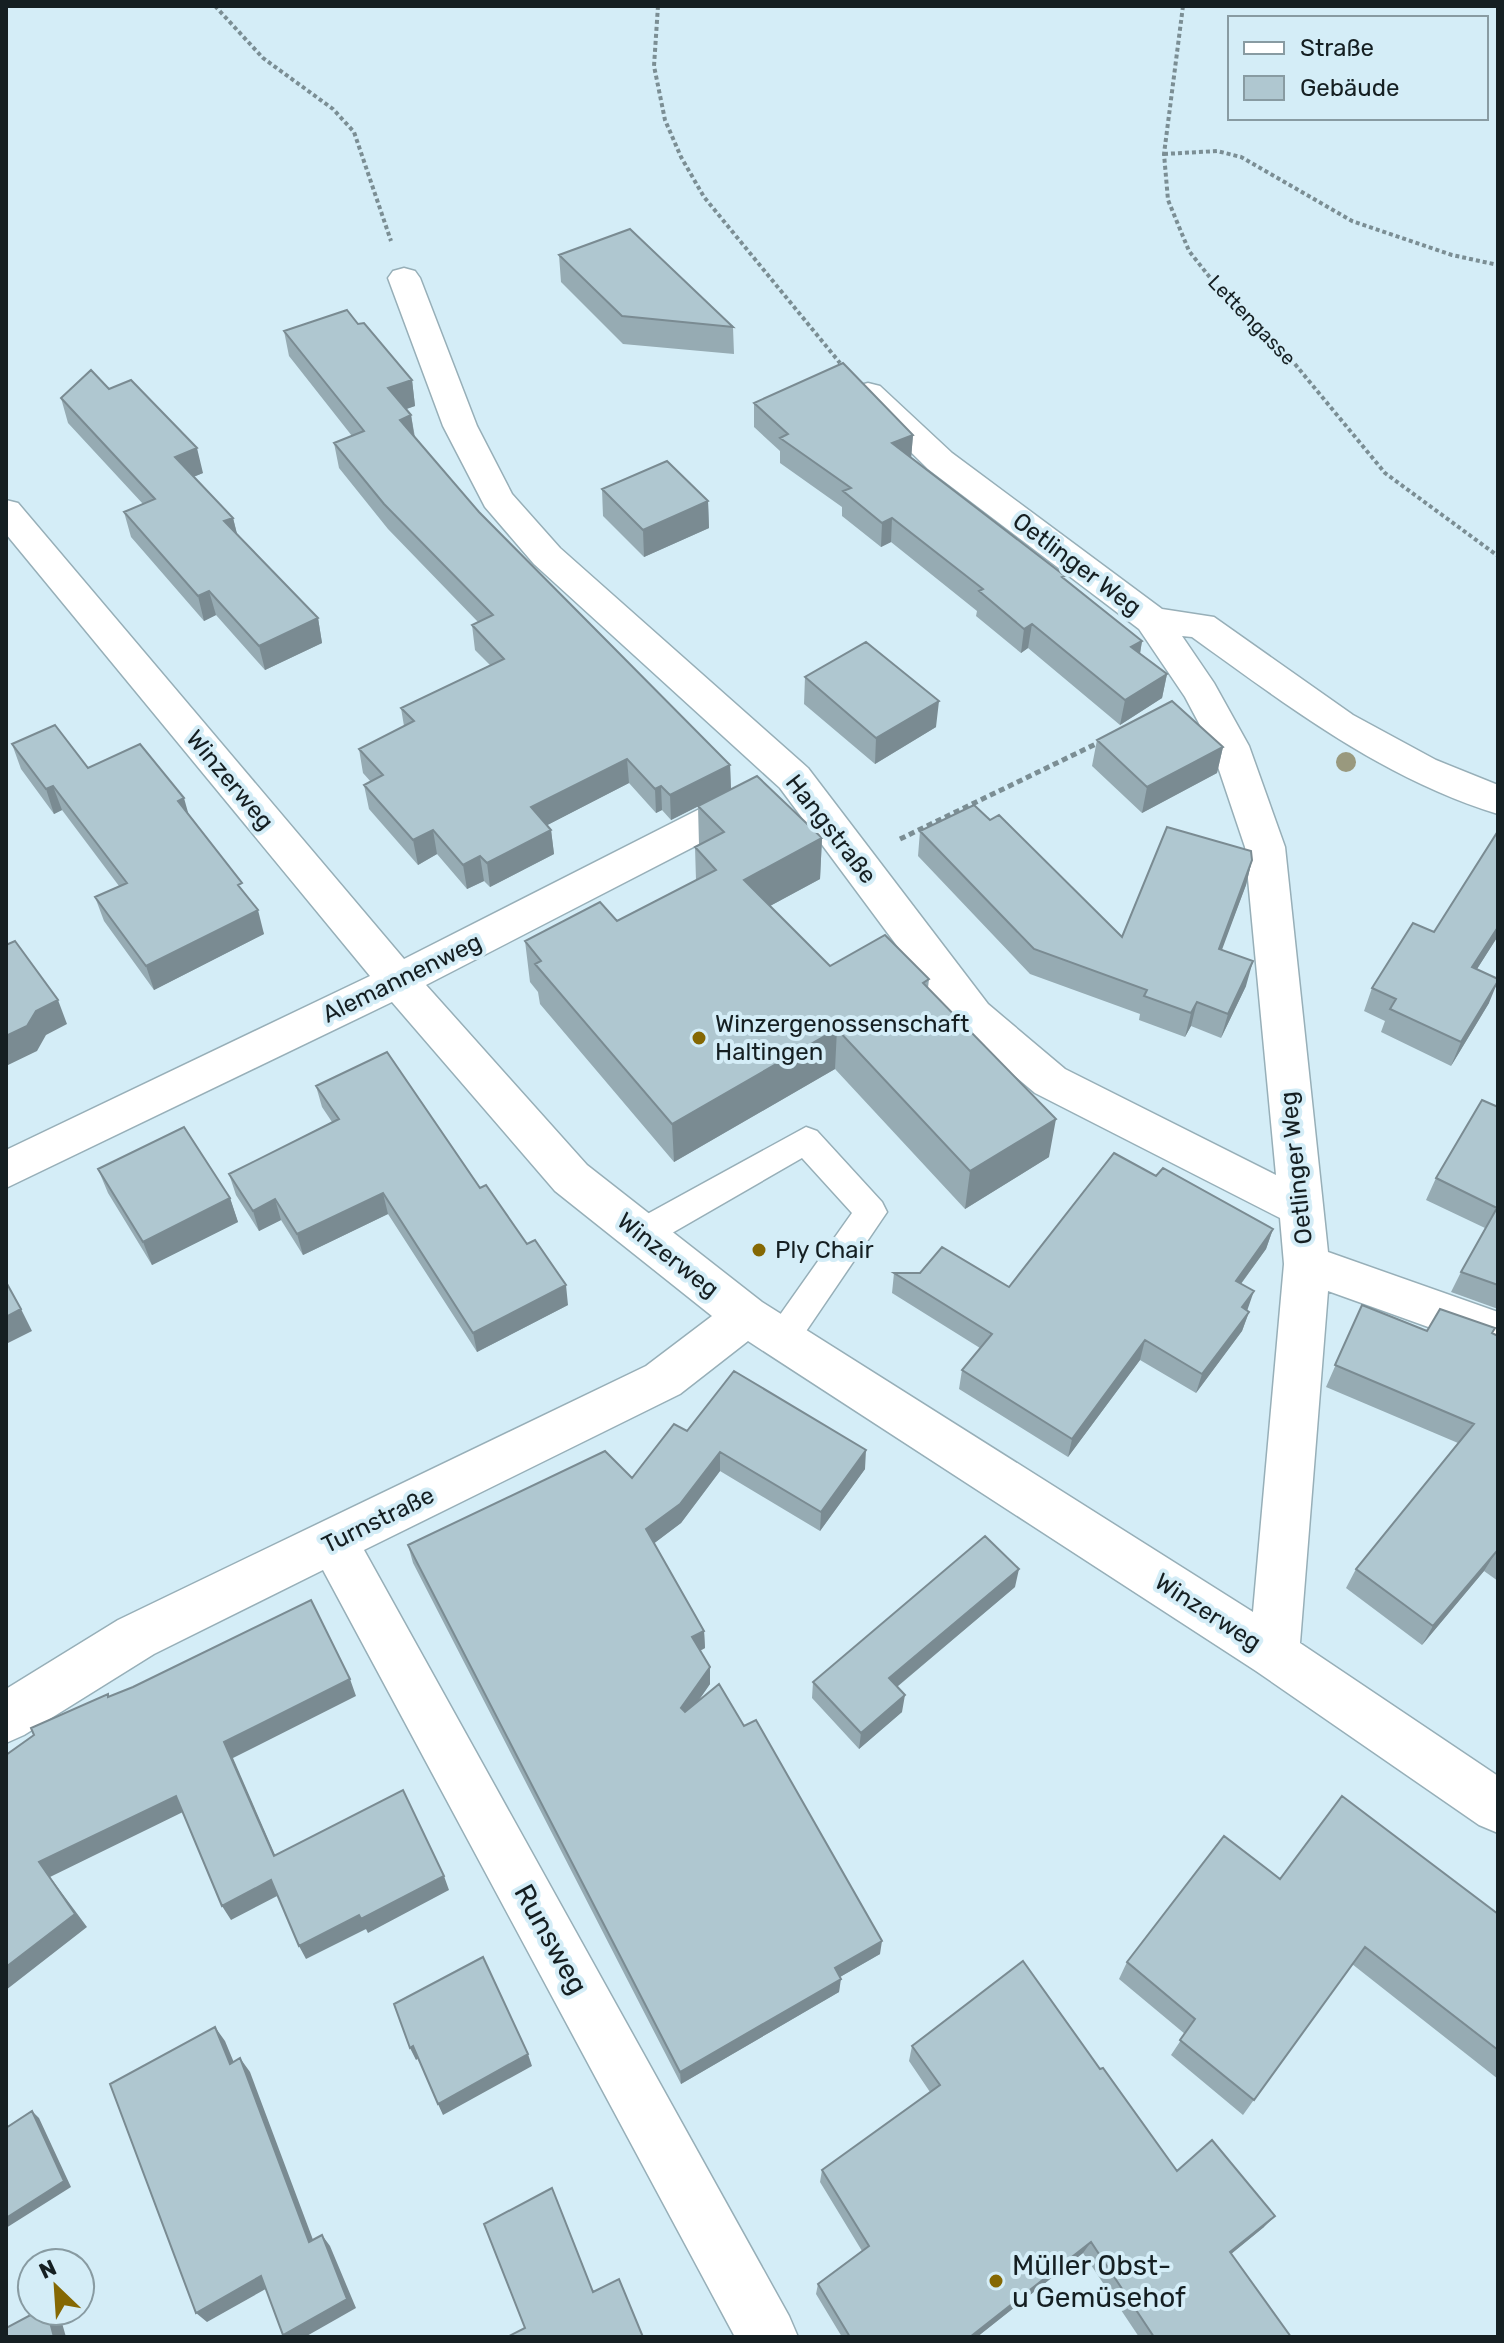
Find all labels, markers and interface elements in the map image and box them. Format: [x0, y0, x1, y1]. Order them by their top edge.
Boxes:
legend [1228, 16, 1488, 120]
text: Straße [1300, 34, 1374, 62]
text: Gebäude [1300, 74, 1399, 102]
street label: Lettengasse [1203, 270, 1301, 370]
street label: Oetlinger Weg [1007, 507, 1147, 621]
street label: Winzerweg [180, 725, 280, 835]
street label: Hangstraße [780, 769, 882, 889]
street label: Alemannenweg [318, 927, 486, 1029]
place label: Winzergenossenschaft Haltingen [715, 1010, 969, 1066]
marker: Winzergenossenschaft Haltingen [690, 1029, 708, 1047]
street label: Oetlinger Weg [1274, 1090, 1318, 1246]
street label: Winzerweg [612, 1207, 724, 1303]
place label: Ply Chair [775, 1236, 874, 1264]
marker: Ply Chair [750, 1241, 768, 1259]
street label: Turnstraße [317, 1481, 439, 1559]
street label: Winzerweg [1150, 1567, 1266, 1657]
street label: Runsweg [507, 1878, 595, 2000]
north arrow [16, 2247, 96, 2327]
place label: Müller Obst- u Gemüsehof [1012, 2249, 1186, 2314]
text: N [35, 2254, 61, 2285]
marker: Müller Obst- u Gemüsehof [987, 2272, 1005, 2290]

